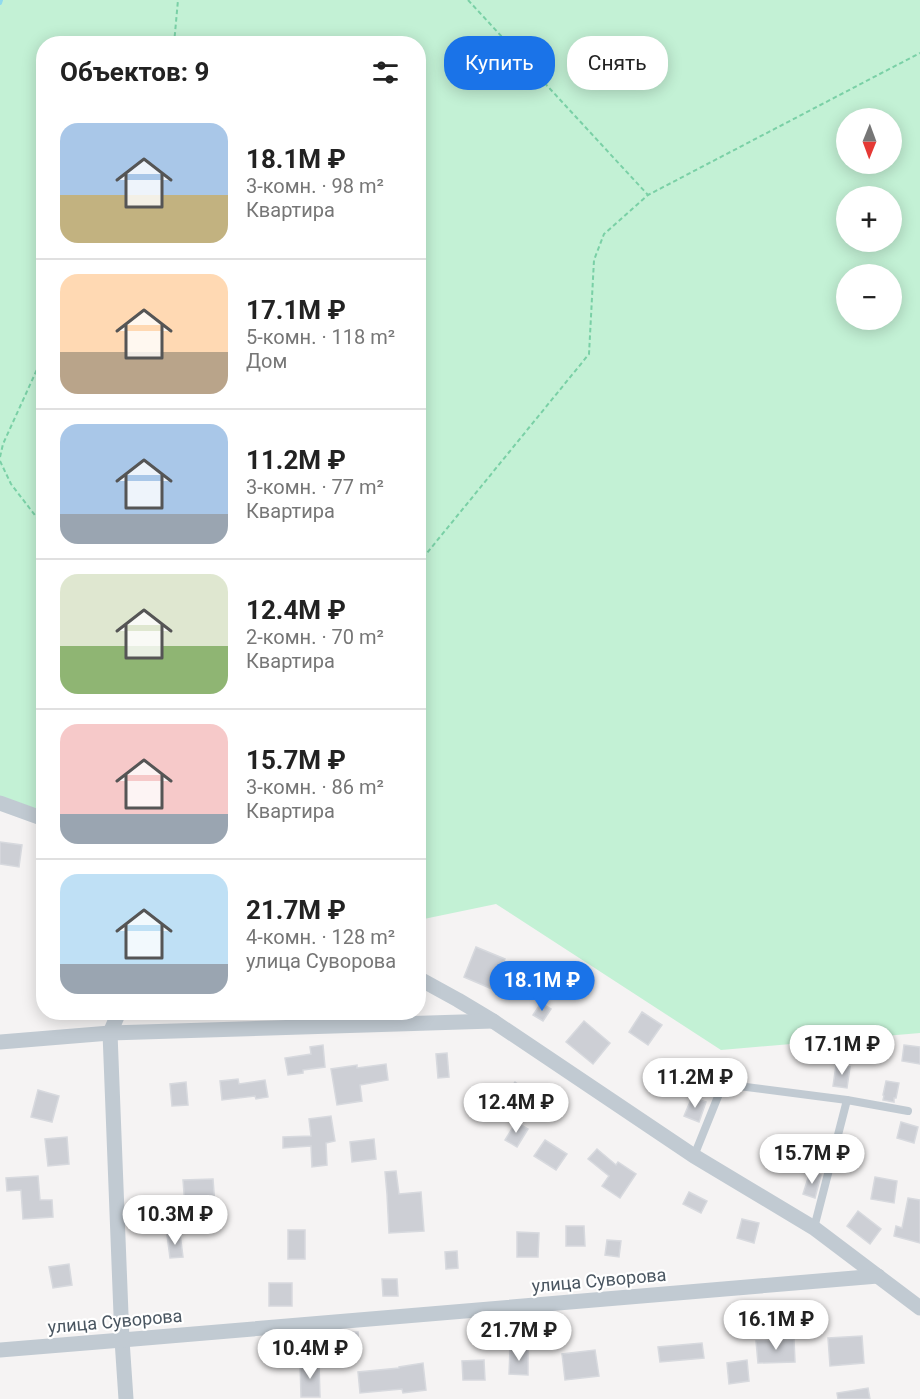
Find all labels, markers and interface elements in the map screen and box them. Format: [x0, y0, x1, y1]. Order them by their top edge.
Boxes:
chip: Купить [444, 36, 555, 90]
chip: Снять [567, 36, 668, 90]
icon: filters [369, 56, 402, 89]
text: Объектов: 9 [60, 57, 209, 87]
north arrow [836, 108, 902, 174]
map controls [836, 108, 902, 330]
text: 18.1M ₽ [246, 144, 346, 174]
icon: home [108, 147, 180, 219]
text: 3-комн. · 98 m² [246, 174, 384, 198]
button: + [836, 186, 902, 252]
text: Квартира [246, 198, 335, 222]
button: − [836, 264, 902, 330]
text: 17.1M ₽ [246, 295, 346, 325]
icon: home [108, 298, 180, 370]
text: 5-комн. · 118 m² [246, 325, 395, 349]
text: Дом [246, 349, 287, 373]
text: 11.2M ₽ [246, 445, 346, 475]
icon: home [108, 448, 180, 520]
text: 3-комн. · 77 m² [246, 475, 384, 499]
text: Квартира [246, 499, 335, 523]
text: 12.4M ₽ [246, 595, 346, 625]
icon: home [108, 598, 180, 670]
text: 2-комн. · 70 m² [246, 625, 384, 649]
text: Квартира [246, 649, 335, 673]
text: 15.7M ₽ [246, 745, 346, 775]
icon: home [108, 748, 180, 820]
text: 3-комн. · 86 m² [246, 775, 384, 799]
text: Квартира [246, 799, 335, 823]
text: 21.7M ₽ [246, 895, 346, 925]
icon: home [108, 898, 180, 970]
text: 4-комн. · 128 m² [246, 925, 395, 949]
text: улица Суворова [246, 949, 396, 973]
pin: 18.1M ₽ [487, 961, 597, 1012]
text: 18.1M ₽ [504, 968, 580, 992]
pin: 17.1M ₽ [787, 1025, 897, 1076]
text: 17.1M ₽ [804, 1032, 880, 1056]
pin: 11.2M ₽ [640, 1058, 750, 1109]
text: 11.2M ₽ [657, 1065, 733, 1089]
pin: 12.4M ₽ [461, 1083, 571, 1134]
text: 12.4M ₽ [478, 1090, 554, 1114]
pin: 15.7M ₽ [757, 1134, 867, 1185]
text: 15.7M ₽ [774, 1141, 850, 1165]
pin: 10.3M ₽ [120, 1195, 230, 1246]
text: 10.3M ₽ [137, 1202, 213, 1226]
street label: улица Суворова [531, 1264, 667, 1296]
pin: 16.1M ₽ [721, 1300, 831, 1351]
street label: улица Суворова [47, 1305, 183, 1337]
text: 16.1M ₽ [738, 1307, 814, 1331]
pin: 21.7M ₽ [464, 1311, 574, 1362]
text: 21.7M ₽ [481, 1318, 557, 1342]
pin: 10.4M ₽ [255, 1329, 365, 1380]
text: 10.4M ₽ [272, 1336, 348, 1360]

